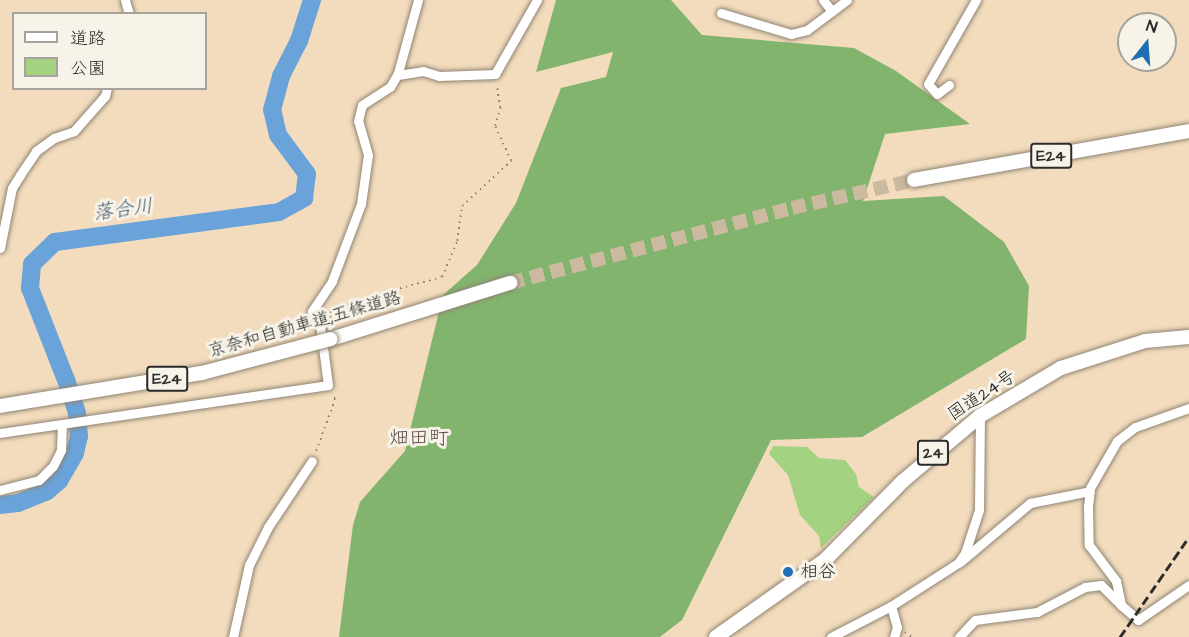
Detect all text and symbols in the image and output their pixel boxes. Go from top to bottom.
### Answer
legend [12,12,207,90]
north arrow [1117,12,1177,72]
text: N [1144,15,1160,39]
text: 道路 [70,26,106,51]
text: 公園 [70,56,106,81]
road number: E24 [1030,143,1072,169]
water label: 落合川 [92,194,154,226]
street label: 京奈和自動車道;五條道路 [206,287,404,363]
road number: E24 [146,366,188,392]
street label: 国道24号 [944,366,1020,426]
district label: 畑田町 [389,426,449,450]
road number: 24 [916,440,950,466]
place label: 相谷 [800,561,836,583]
marker: 相谷 [781,565,795,579]

